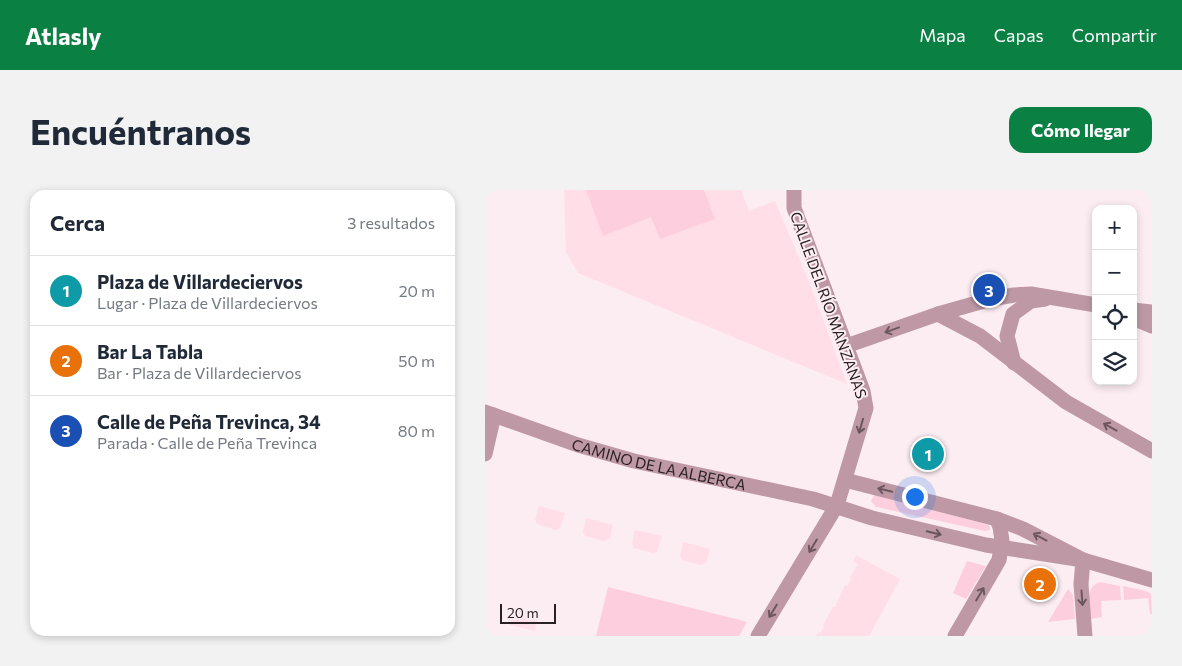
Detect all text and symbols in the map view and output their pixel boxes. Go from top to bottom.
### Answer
text: Atlasly [25,21,102,50]
text: Mapa [919,24,966,46]
text: Capas [994,24,1044,46]
text: Compartir [1072,24,1157,46]
button: Cómo llegar [1009,107,1152,153]
text: Encuéntranos [30,109,251,152]
map controls [1092,205,1137,385]
button: + [1092,205,1137,250]
street label: CALLE DEL RÍO MANZANAS [787,209,872,401]
text: Cerca [50,210,105,235]
text: 3 resultados [347,213,435,232]
button: − [1092,250,1137,295]
text: Plaza de Villardeciervos [97,270,303,293]
pin: 3 [973,271,1005,309]
text: 1 [62,281,70,300]
text: 20 m [399,281,435,300]
text: Lugar · Plaza de Villardeciervos [97,293,318,312]
button: locate [1092,295,1137,340]
one-way arrow [884,326,900,335]
text: Bar La Tabla [97,340,203,363]
button: layers [1092,340,1137,385]
text: 2 [61,351,71,370]
text: 50 m [398,351,435,370]
text: Bar · Plaza de Villardeciervos [97,363,301,382]
text: Calle de Peña Trevinca, 34 [97,410,321,433]
one-way arrow [855,418,865,434]
text: 3 [61,421,71,440]
text: 80 m [398,421,435,440]
one-way arrow [1103,421,1117,431]
text: Parada · Calle de Peña Trevinca [97,433,317,452]
street label: CAMINO DE LA ALBERCA [569,435,748,494]
pin: 1 [912,435,944,473]
your location [902,484,928,510]
one-way arrow [877,485,893,494]
one-way arrow [926,529,942,538]
one-way arrow [1033,532,1047,542]
one-way arrow [807,539,817,553]
pin: 2 [1024,565,1056,603]
one-way arrow [976,588,986,602]
one-way arrow [1078,590,1087,606]
scale bar [500,601,556,624]
text: 20 m [507,604,539,621]
one-way arrow [768,604,778,618]

